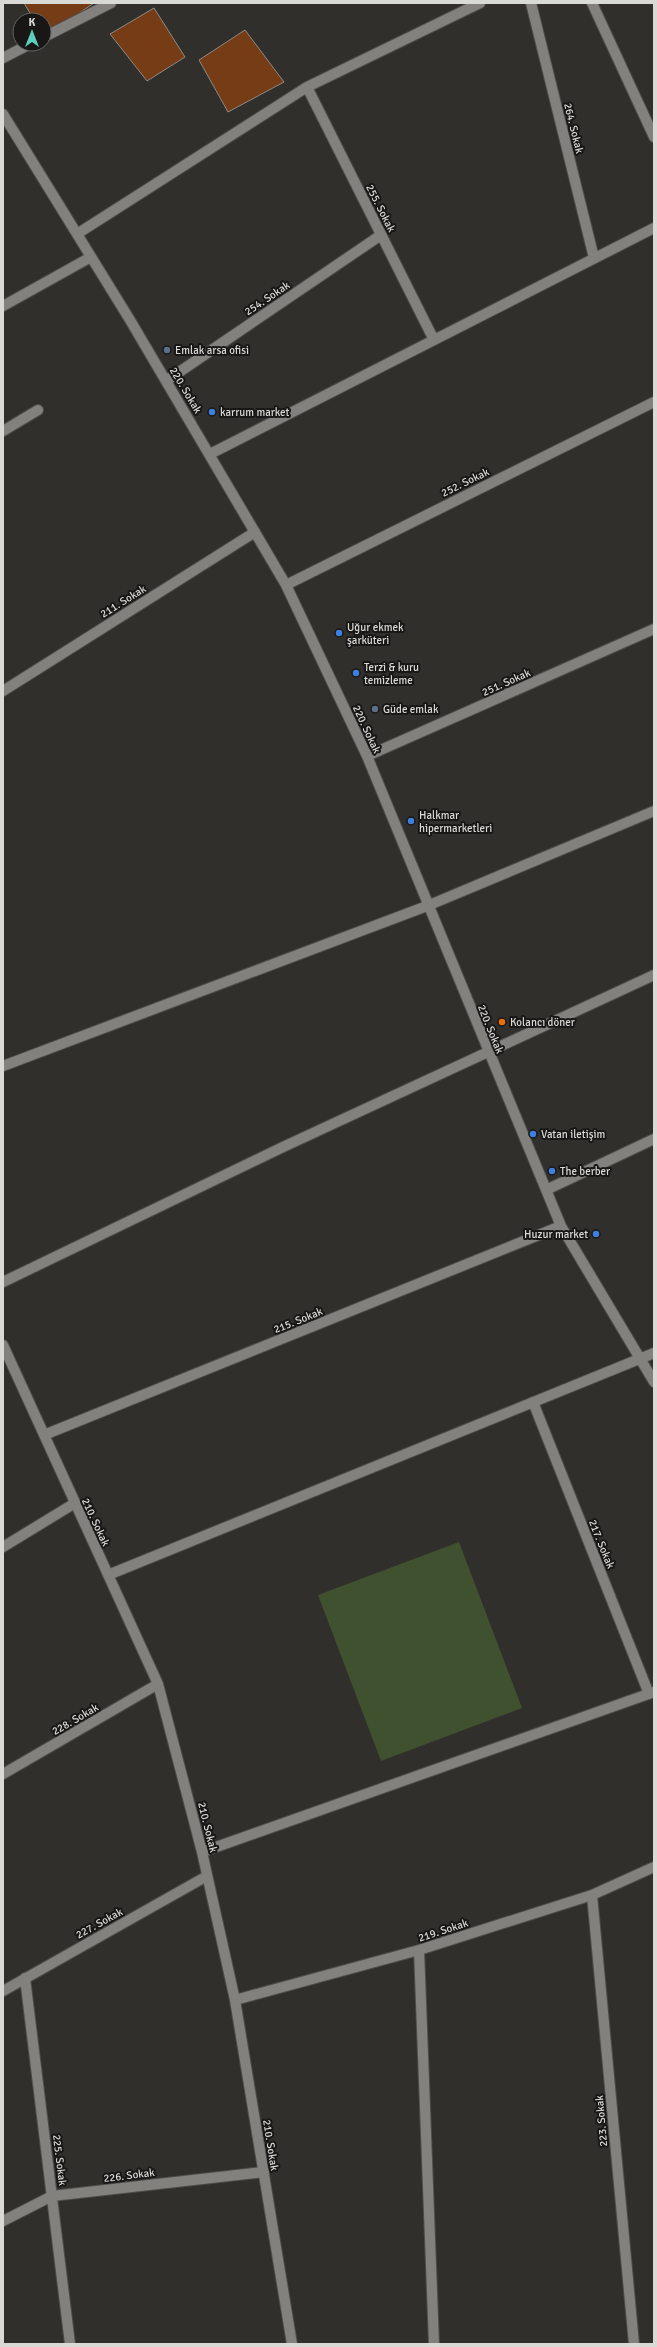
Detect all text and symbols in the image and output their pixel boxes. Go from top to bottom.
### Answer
north arrow [12,12,52,52]
text: K [29,16,36,29]
street label: 264. Sokak [561,102,586,155]
street label: 255. Sokak [363,182,398,235]
street label: 254. Sokak [242,278,293,318]
place label: Emlak arsa ofisi [175,344,249,357]
marker: Emlak arsa ofisi [162,345,172,355]
street label: 220. Sokak [167,365,205,416]
place label: karrum market [220,406,290,419]
marker: karrum market [207,407,217,417]
street label: 252. Sokak [439,465,492,500]
street label: 211. Sokak [98,582,149,621]
place label: Uğur ekmek şarküteri [347,621,404,647]
marker: Uğur ekmek şarküteri [334,628,344,638]
place label: Terzi & kuru temizleme [364,661,419,687]
street label: 251. Sokak [480,666,533,699]
marker: Terzi & kuru temizleme [351,668,361,678]
street label: 220. Sokak [350,703,384,756]
place label: Güde emlak [383,703,439,716]
marker: Güde emlak [370,704,380,714]
place label: Halkmar hipermarketleri [419,809,492,835]
marker: Halkmar hipermarketleri [406,816,416,826]
street label: 220. Sokak [475,1003,506,1056]
place label: Kolancı döner [510,1016,575,1029]
marker: Kolancı döner [497,1017,507,1027]
place label: Vatan iletişim [541,1128,606,1141]
marker: Vatan iletişim [528,1129,538,1139]
place label: The berber [560,1165,610,1178]
marker: The berber [547,1166,557,1176]
place label: Huzur market [524,1228,588,1241]
marker: Huzur market [591,1229,601,1239]
street label: 215. Sokak [272,1305,325,1336]
street label: 210. Sokak [79,1496,113,1549]
street label: 217. Sokak [586,1518,617,1571]
street label: 228. Sokak [50,1701,101,1738]
street label: 210. Sokak [195,1801,220,1854]
street label: 227. Sokak [74,1905,125,1942]
street label: 219. Sokak [417,1916,470,1945]
street label: 223. Sokak [593,2094,610,2147]
street label: 210. Sokak [260,2119,281,2172]
street label: 225. Sokak [50,2134,69,2187]
street label: 226. Sokak [103,2166,156,2185]

